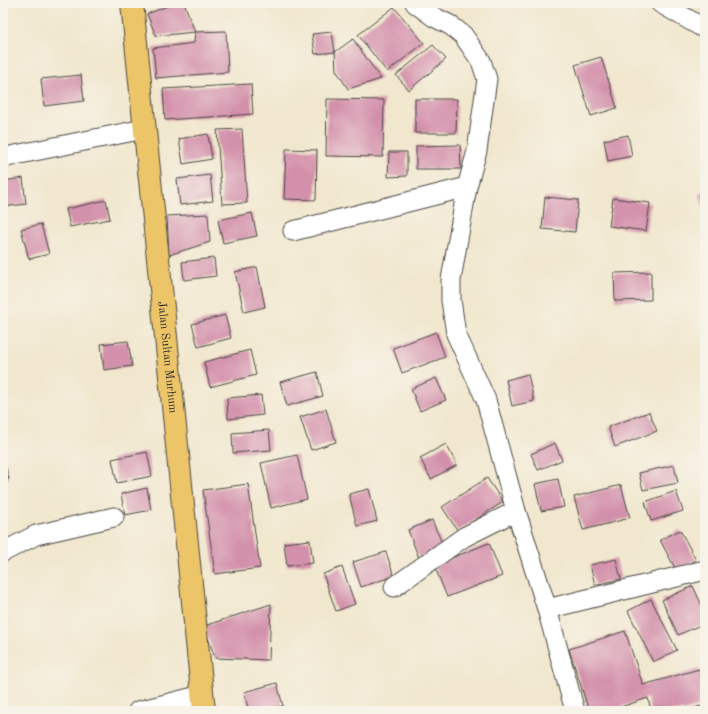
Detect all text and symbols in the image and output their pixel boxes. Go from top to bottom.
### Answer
street label: Jalan Sultan Murhum [155,301,179,414]

